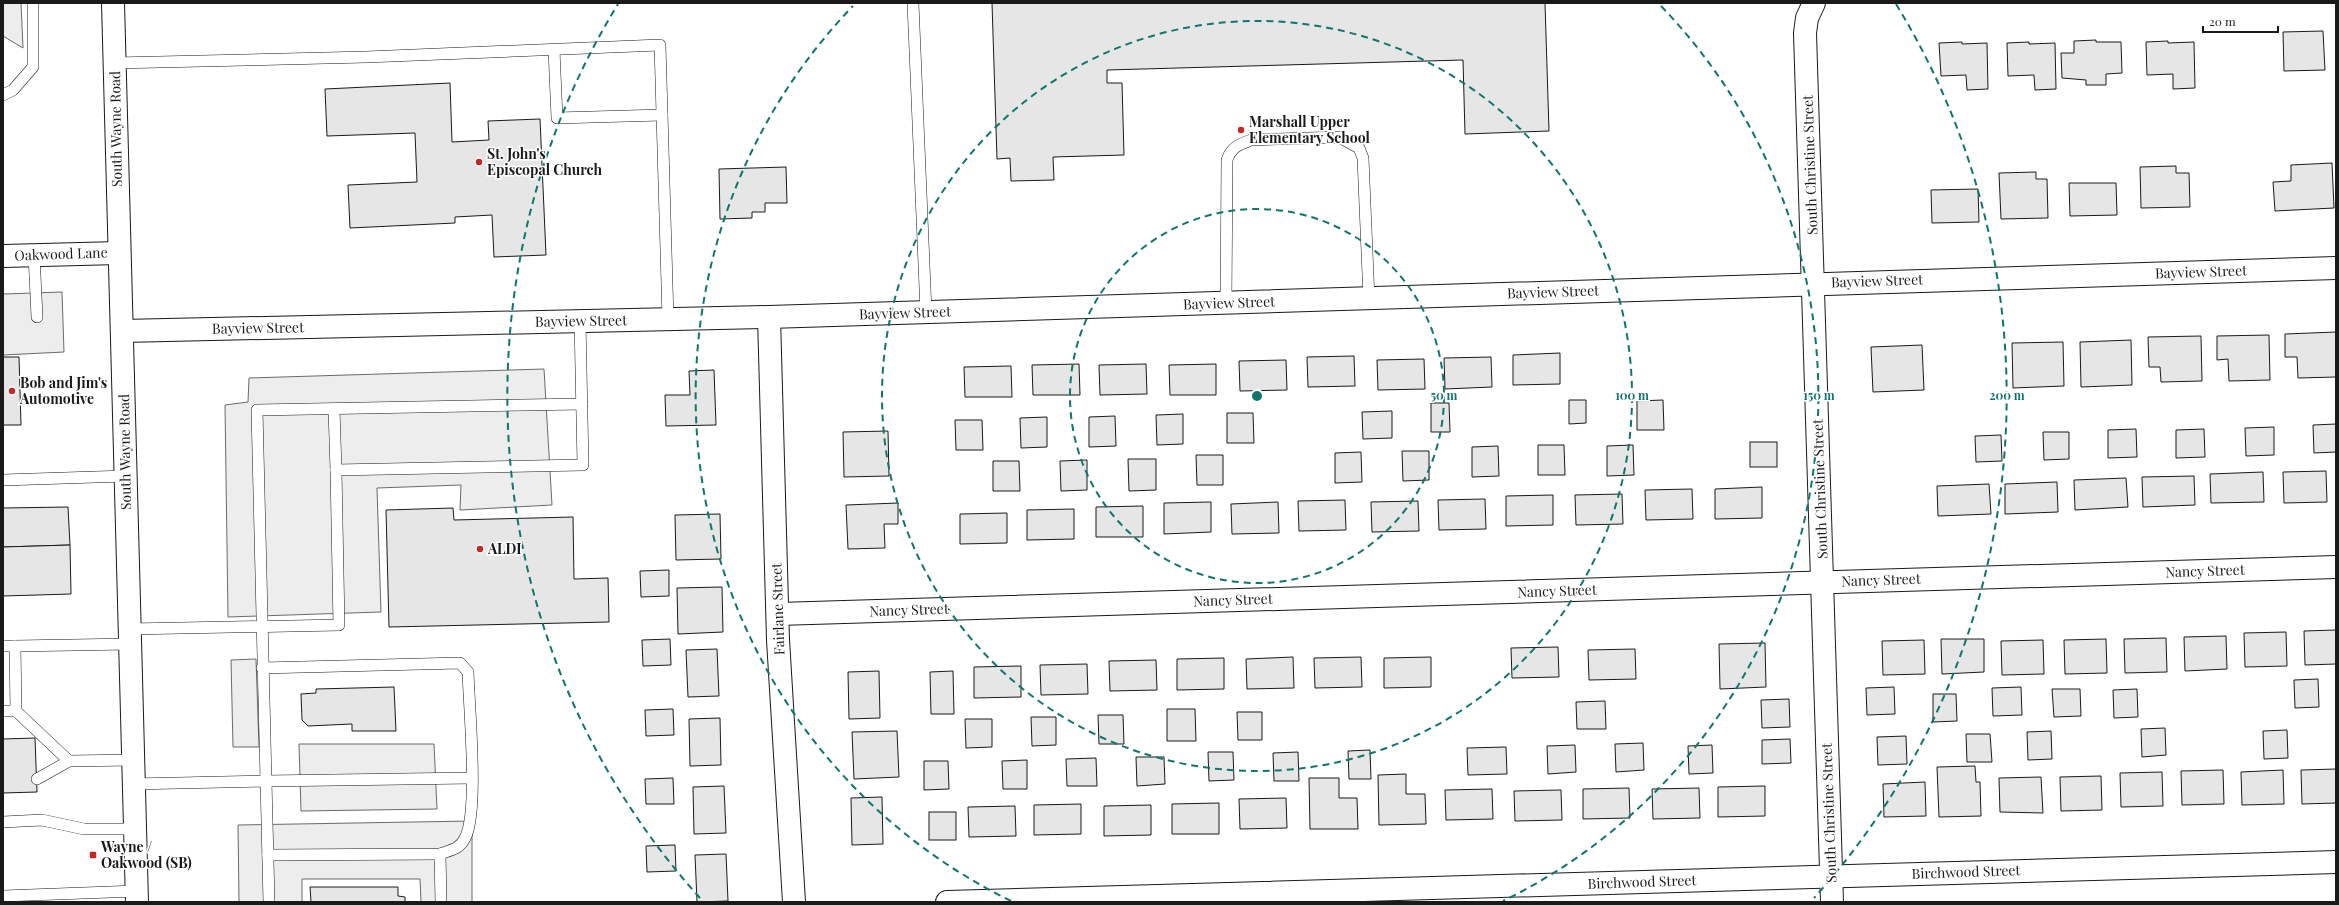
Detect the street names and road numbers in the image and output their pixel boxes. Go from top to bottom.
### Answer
street label: South Wayne Road [105,71,126,187]
street label: South Christine Street [1798,94,1821,235]
street label: Oakwood Lane [14,242,108,265]
street label: Bayview Street [2155,260,2248,283]
street label: Bayview Street [1831,269,1924,292]
street label: Bayview Street [1507,280,1600,303]
street label: Bayview Street [1183,291,1276,314]
street label: Bayview Street [859,301,952,324]
street label: Bayview Street [535,310,628,331]
street label: Bayview Street [212,317,305,338]
street label: South Wayne Road [114,394,135,510]
street label: South Christine Street [1808,418,1831,559]
street label: Nancy Street [2165,560,2246,581]
street label: Fairlane Street [766,562,789,655]
street label: Nancy Street [1841,569,1922,590]
street label: Nancy Street [1517,580,1598,601]
street label: Nancy Street [1193,589,1274,610]
street label: Nancy Street [869,599,950,620]
street label: South Christine Street [1817,742,1840,883]
street label: Birchwood Street [1911,860,2022,883]
street label: Birchwood Street [1587,870,1698,893]

